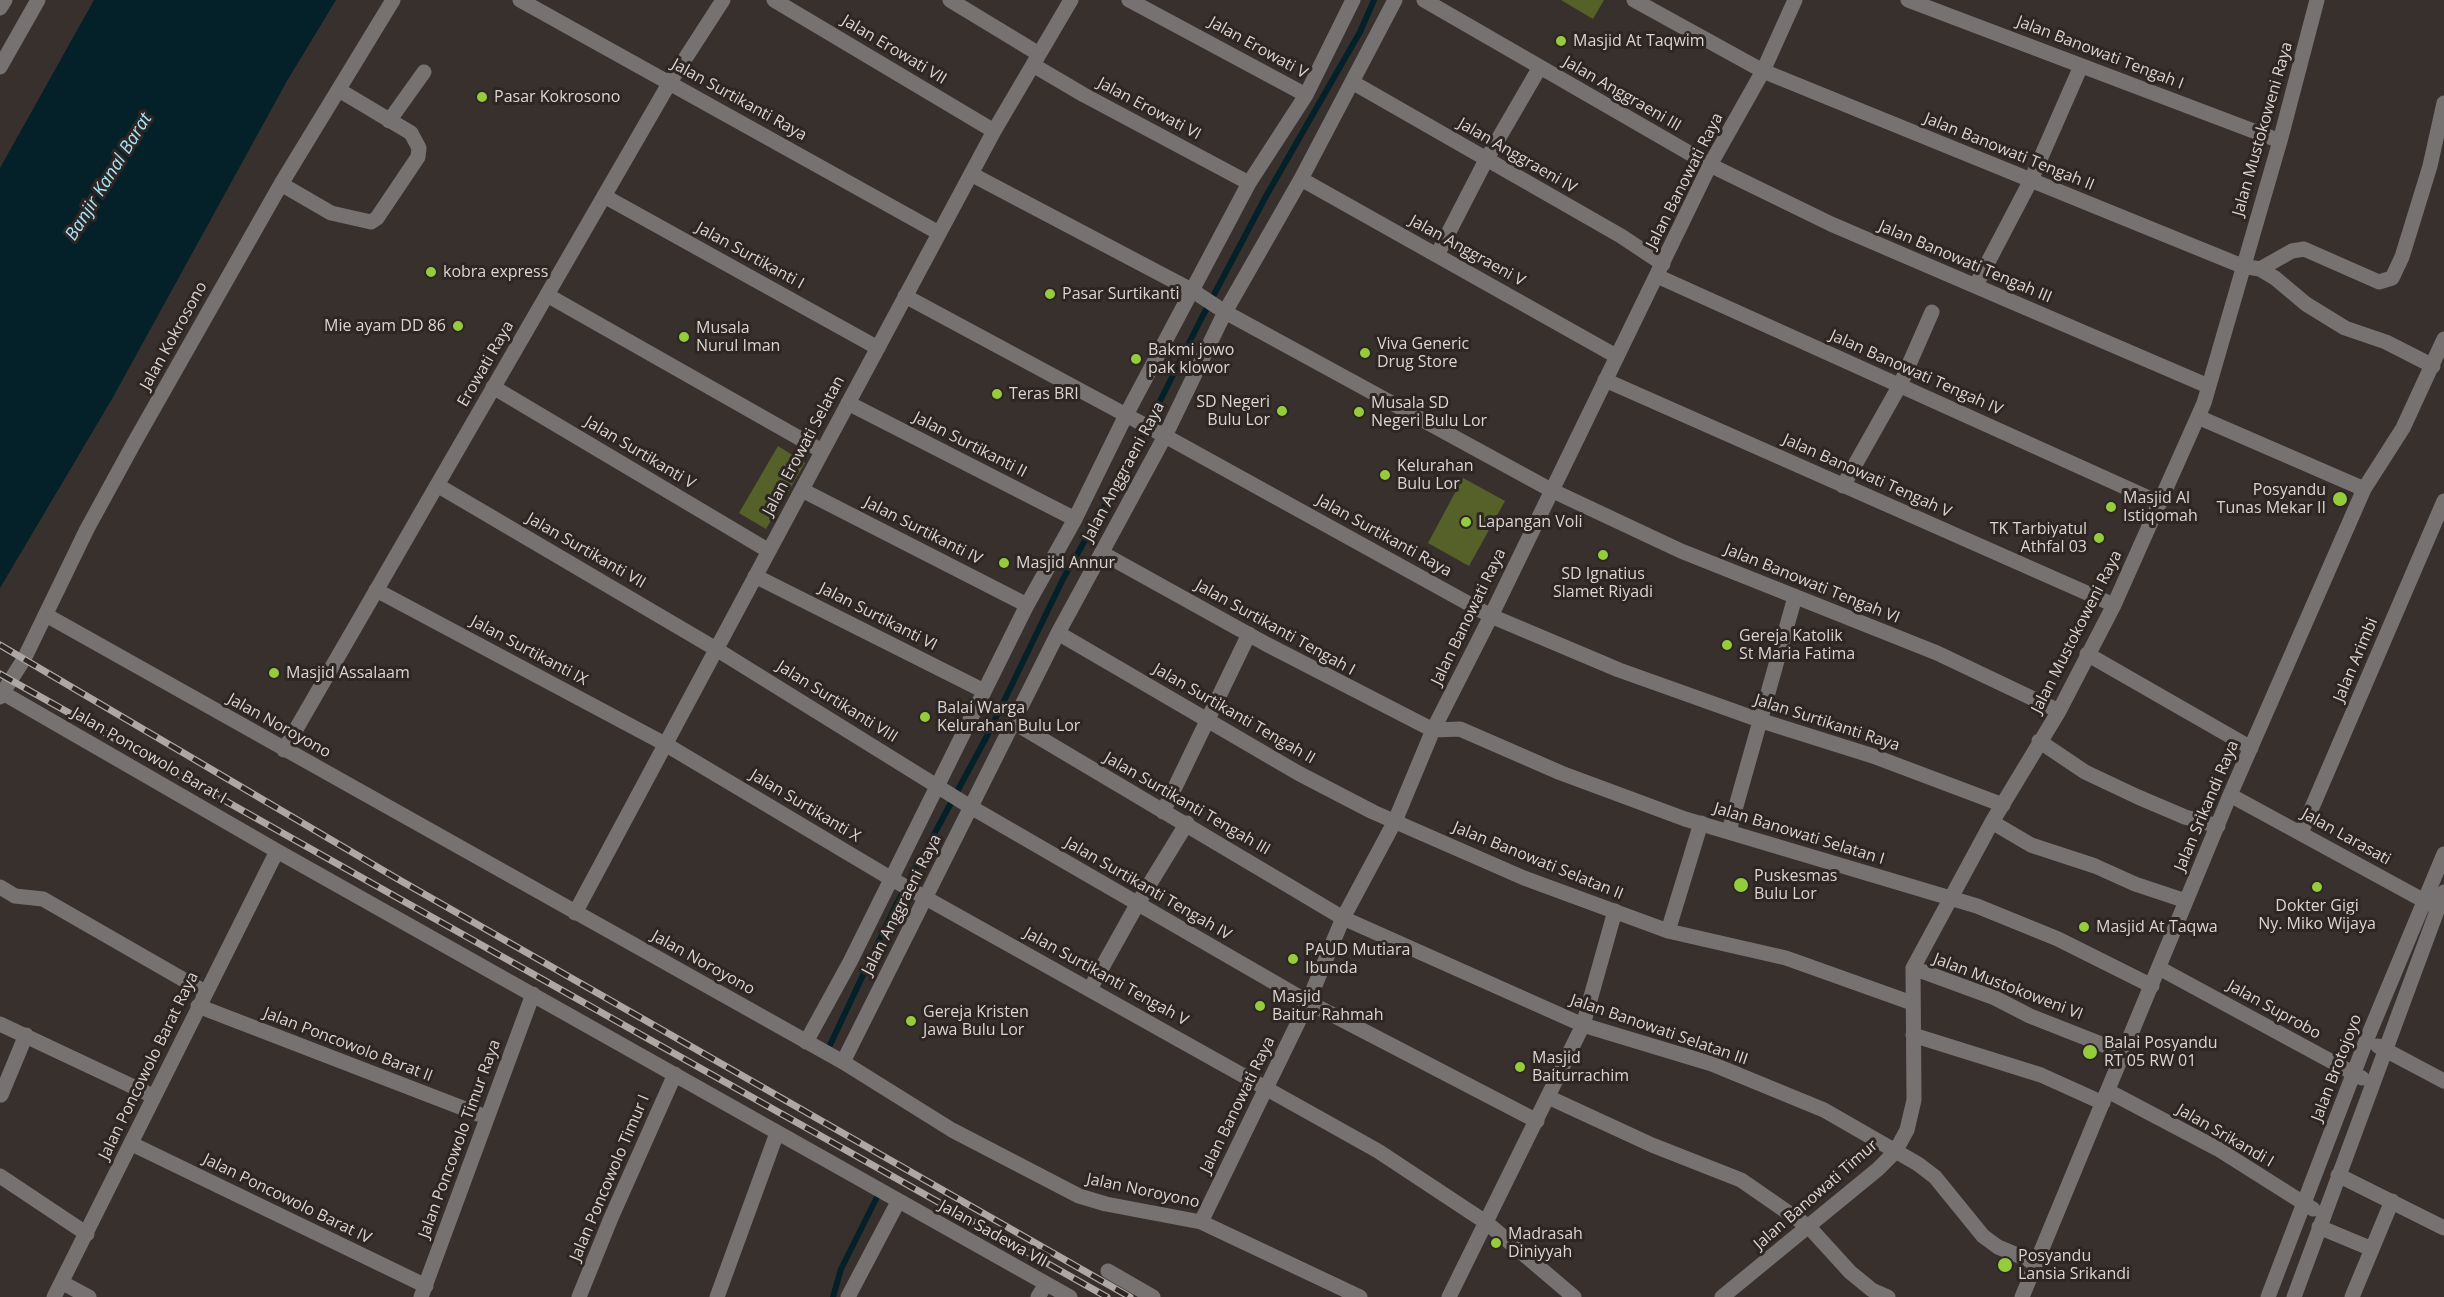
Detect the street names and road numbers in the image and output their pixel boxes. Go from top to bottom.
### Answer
street label: Jalan Erowati VII [838,11,950,89]
street label: Jalan Banowati Tengah I [2014,12,2186,94]
street label: Jalan Erowati V [1205,13,1311,83]
street label: Jalan Mustokoweni Raya [2229,40,2297,218]
street label: Jalan Anggraeni III [1560,52,1684,136]
street label: Jalan Surtikanti Raya [668,55,810,145]
street label: Jalan Erowati VI [1094,74,1204,144]
street label: Jalan Banowati Tengah II [1921,109,2097,195]
street label: Jalan Banowati Raya [1642,110,1728,252]
street label: Jalan Anggraeni IV [1454,114,1580,198]
street label: Jalan Anggraeni V [1406,211,1528,291]
street label: Jalan Banowati Tengah III [1875,217,2055,307]
street label: Jalan Surtikanti I [693,218,807,294]
street label: Jalan Kokrosono [136,279,212,393]
street label: Erowati Raya [454,318,518,410]
street label: Jalan Banowati Tengah IV [1827,326,2005,420]
street label: Jalan Erowati Selatan [759,373,849,519]
street label: Jalan Anggraeni Raya [1079,399,1169,545]
street label: Jalan Surtikanti II [910,408,1030,482]
street label: Jalan Surtikanti V [581,412,699,494]
street label: Jalan Banowati Tengah V [1780,430,1954,522]
street label: Jalan Surtikanti Raya [1313,491,1455,581]
street label: Jalan Surtikanti IV [861,493,985,569]
street label: Jalan Surtikanti VII [523,509,649,593]
street label: Jalan Banowati Tengah VI [1722,540,1902,628]
street label: Jalan Banowati Raya [1428,546,1510,688]
street label: Jalan Mustokoweni Raya [2028,547,2126,717]
street label: Jalan Surtikanti Tengah I [1192,576,1358,680]
street label: Jalan Surtikanti VI [816,579,940,655]
street label: Jalan Surtikanti IX [467,612,591,690]
street label: Jalan Arimbi [2330,615,2382,705]
street label: Jalan Surtikanti VIII [773,657,901,747]
street label: Jalan Surtikanti Tengah II [1150,660,1318,768]
street label: Jalan Noroyono [224,690,334,762]
street label: Jalan Surtikanti Raya [1752,690,1902,756]
street label: Jalan Poncowolo Barat I [68,704,230,808]
street label: Jalan Srikandi Raya [2171,738,2243,874]
street label: Jalan Surtikanti Tengah III [1101,749,1273,859]
street label: Jalan Surtikanti X [746,766,864,846]
street label: Jalan Banowati Selatan I [1711,799,1887,869]
street label: Jalan Larasati [2298,805,2394,869]
street label: Jalan Banowati Selatan II [1450,818,1626,904]
street label: Jalan Anggraeni Raya [858,831,946,979]
street label: Jalan Surtikanti Tengah IV [1061,833,1235,945]
street label: Jalan Surtikanti Tengah V [1021,924,1191,1030]
street label: Jalan Noroyono [648,927,758,999]
street label: Jalan Mustokoweni VI [1930,950,2086,1024]
street label: Jalan Poncowolo Barat Raya [95,969,203,1163]
street label: Jalan Suprobo [2224,976,2324,1044]
street label: Jalan Banowati Selatan III [1568,991,1750,1069]
street label: Jalan Poncowolo Barat II [261,1004,435,1086]
street label: Jalan Brotojoyo [2308,1012,2366,1124]
street label: Jalan Banowati Raya [1197,1034,1279,1176]
street label: Jalan Poncowolo Timur Raya [415,1037,505,1241]
street label: Jalan Poncowolo Timur I [566,1092,654,1264]
street label: Jalan Srikandi I [2173,1100,2277,1172]
street label: Jalan Banowati Timur [1750,1136,1882,1254]
street label: Jalan Poncowolo Barat IV [200,1150,374,1248]
street label: Jalan Noroyono [1085,1170,1201,1212]
street label: Jalan Sadewa VII [936,1196,1050,1272]

